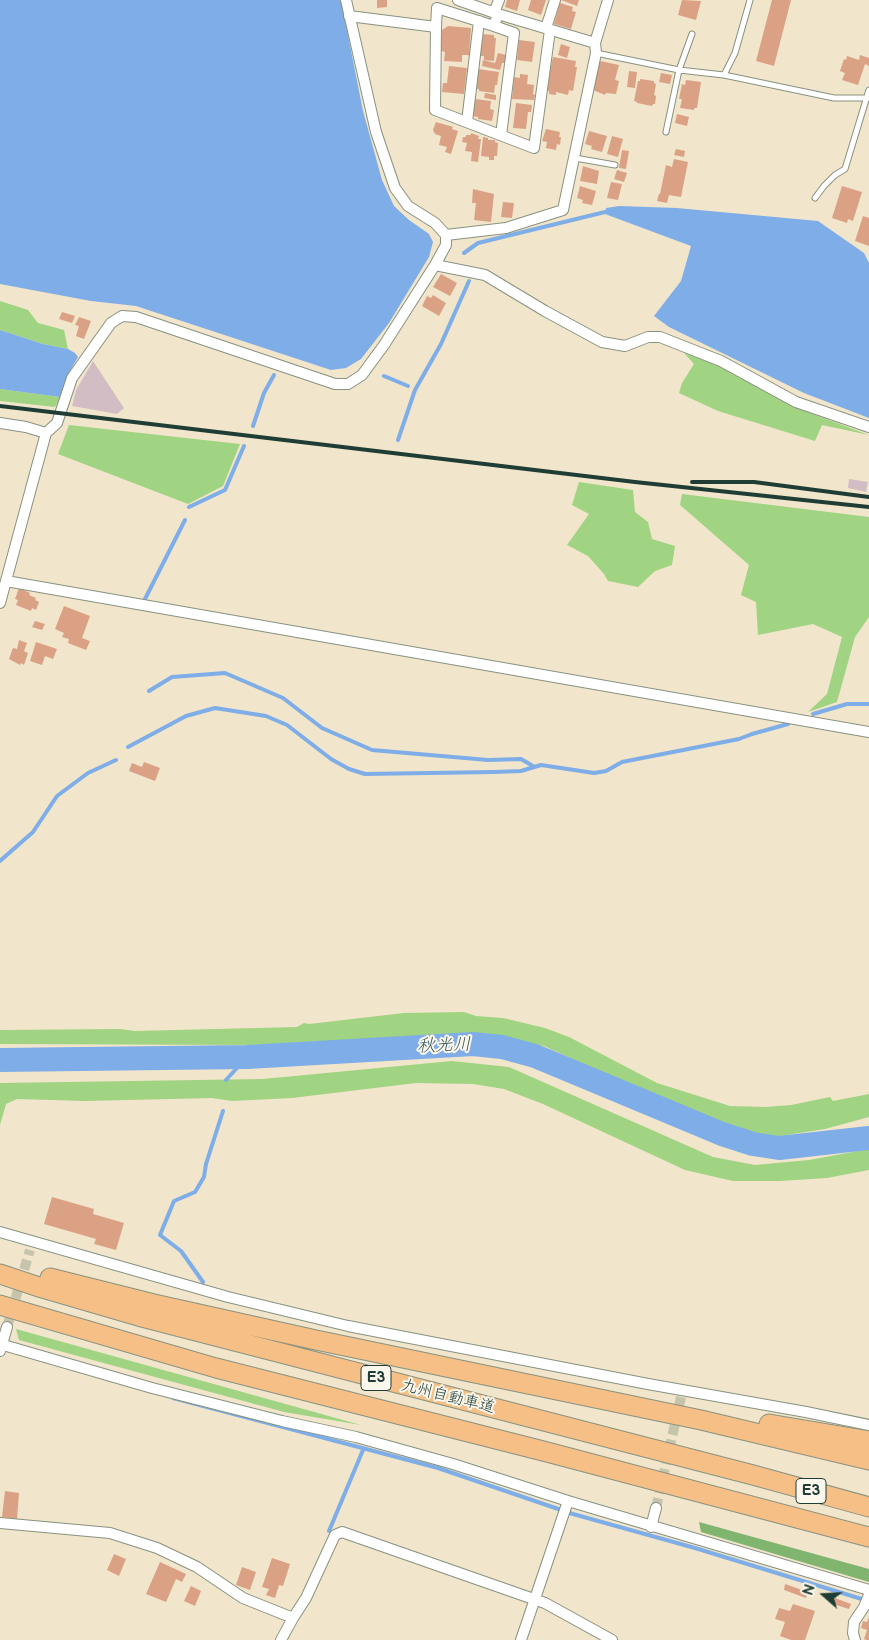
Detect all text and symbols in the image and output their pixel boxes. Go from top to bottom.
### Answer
water label: 秋光川 [417,1034,471,1058]
road number: E3 [361,1366,391,1390]
street label: 九州自動車道 [399,1376,497,1418]
road number: E3 [796,1478,826,1504]
north arrow [799,1570,849,1620]
text: N [800,1582,819,1598]

